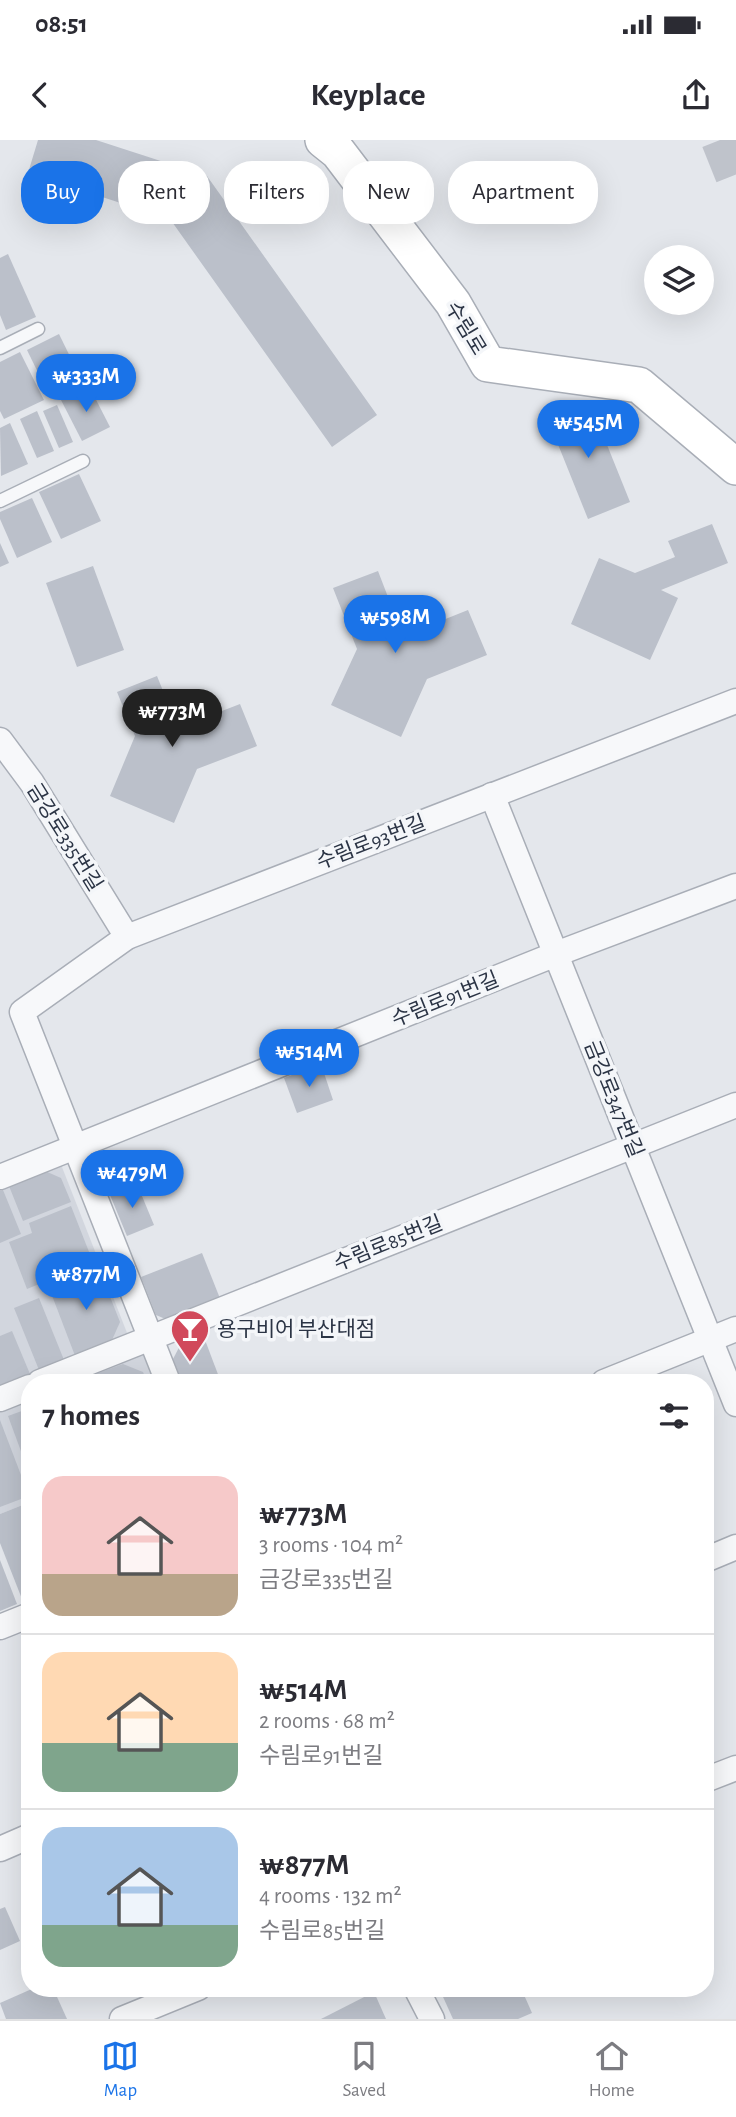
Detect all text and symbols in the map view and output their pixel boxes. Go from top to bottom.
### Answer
text: 08:51 [35,11,88,37]
icon: back [21,76,59,114]
icon: share [677,76,715,114]
text: Keyplace [310,79,426,111]
chip: Buy [21,161,104,224]
chip: Rent [118,161,210,224]
chip: Filters [224,161,329,224]
chip: New [343,161,434,224]
chip: Apartment [448,161,598,224]
map controls [644,245,714,315]
button: layers [644,245,714,315]
street label: 수림로 [442,297,490,359]
pin: ₩333M [37,355,135,414]
text: ₩333M [52,365,120,388]
pin: ₩545M [539,400,637,460]
text: ₩545M [553,411,623,434]
pin: ₩598M [346,596,444,655]
text: ₩598M [360,606,430,629]
pin: ₩773M [123,690,221,749]
text: ₩773M [138,700,206,723]
street label: 금강로335번길 [23,779,107,895]
street label: 수림로93번길 [313,811,429,873]
street label: 수림로91번길 [388,968,502,1030]
pin: ₩514M [260,1030,358,1089]
street label: 금강로347번길 [581,1037,647,1161]
text: ₩514M [275,1040,343,1063]
pin: ₩479M [83,1150,181,1210]
text: ₩479M [97,1161,167,1184]
street label: 수림로85번길 [330,1211,446,1275]
pin: ₩877M [37,1252,135,1312]
text: ₩877M [51,1263,121,1286]
bar icon: 용구비어 부산대점 [169,1308,211,1363]
place label: 용구비어 부산대점 [217,1318,375,1340]
icon: filters [655,1397,693,1435]
text: 7 homes [42,1401,140,1431]
text: ₩773M [259,1499,348,1529]
icon: home [98,1504,182,1588]
text: 3 rooms · 104 m² [259,1534,403,1557]
text: 금강로335번길 [259,1569,393,1592]
text: ₩514M [259,1675,348,1705]
icon: home [98,1680,182,1764]
text: 2 rooms · 68 m² [259,1710,395,1733]
text: 수림로91번길 [259,1745,384,1768]
text: ₩877M [259,1850,349,1880]
icon: home [98,1855,182,1939]
text: 4 rooms · 132 m² [259,1885,401,1908]
text: 수림로85번길 [259,1920,385,1943]
tab: Map [101,2037,139,2102]
tab: Saved [342,2037,386,2102]
tab: Home [589,2037,635,2102]

